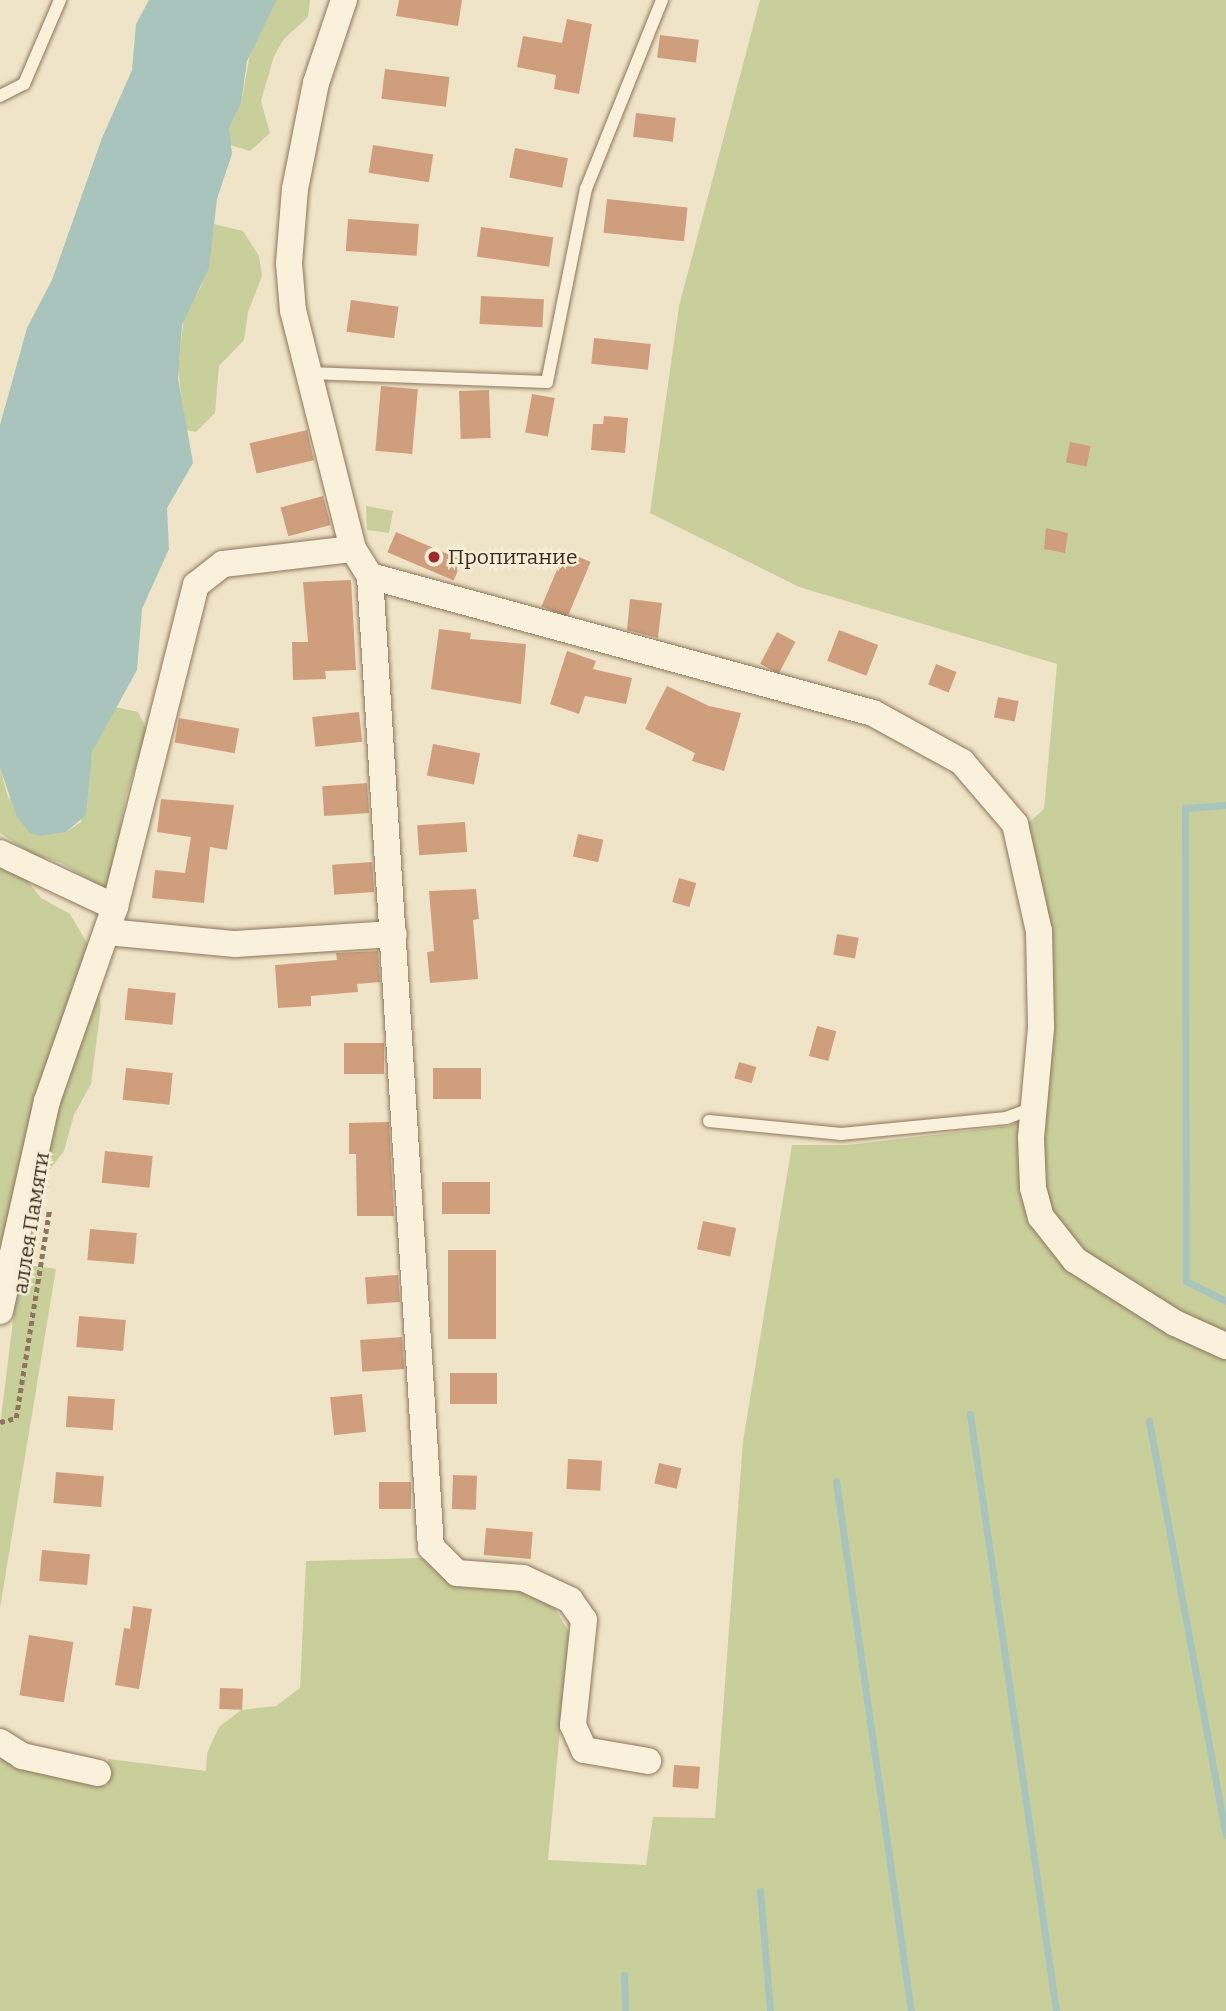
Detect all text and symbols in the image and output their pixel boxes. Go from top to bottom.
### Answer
place label: Пропитание [448,544,577,570]
marker: Пропитание [426,549,442,565]
street label: аллея Памяти [7,1150,55,1296]

